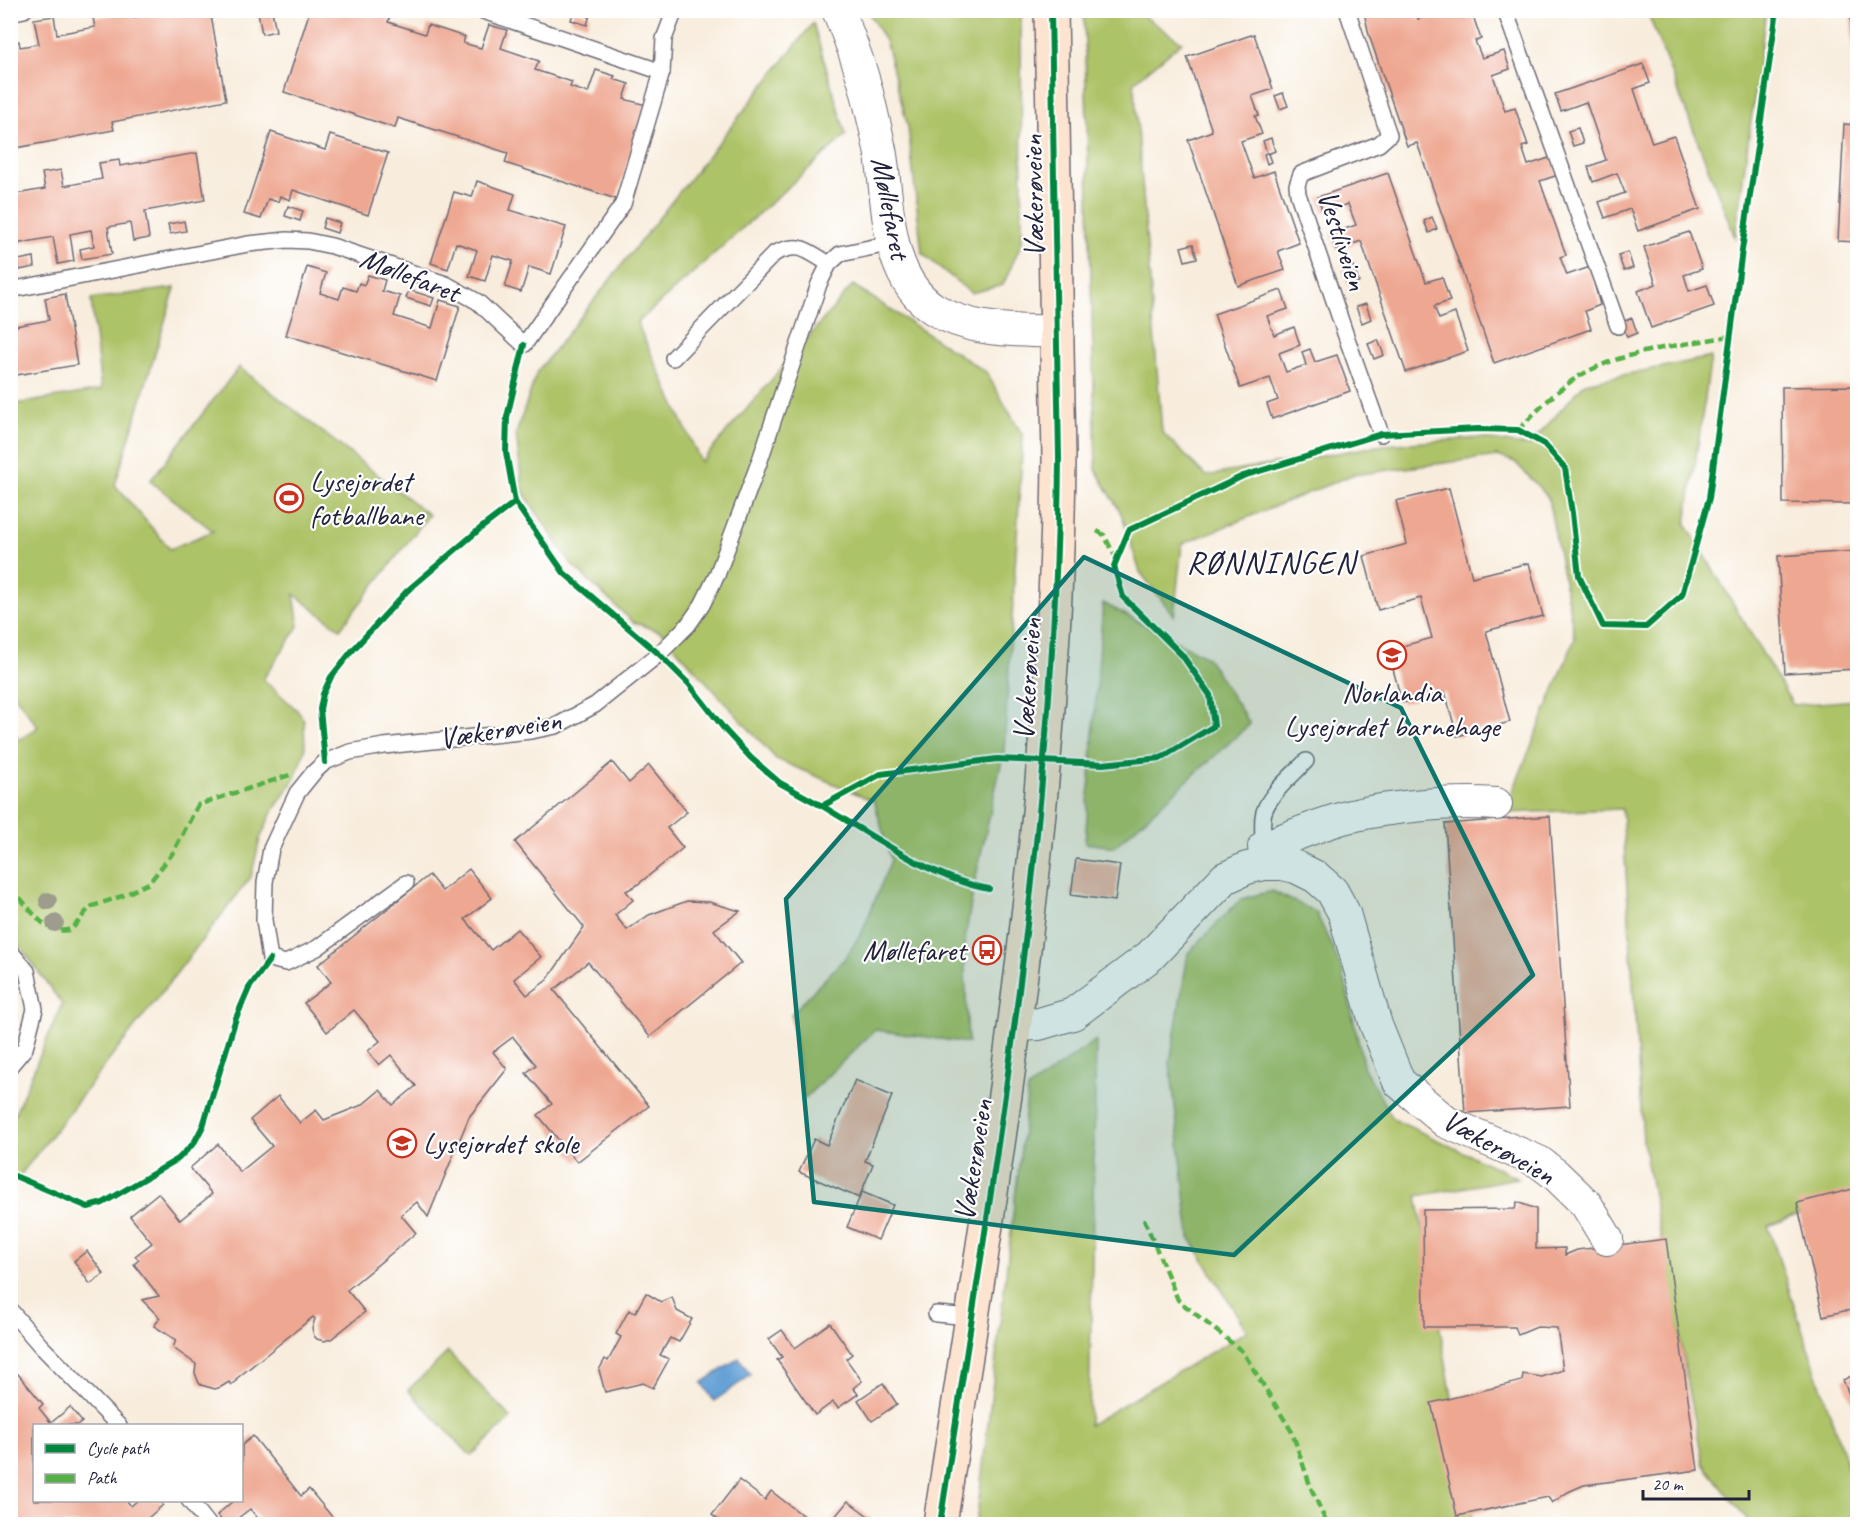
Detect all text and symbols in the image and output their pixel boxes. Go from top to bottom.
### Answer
street label: Vækerøveien [1013,134,1053,258]
street label: Møllefaret [862,154,920,265]
street label: Vestliveien [1309,185,1377,295]
street label: Møllefaret [355,239,468,312]
place label: Lysejordet fotballbane [310,462,425,534]
sports icon: Lysejordet fotballbane [273,482,305,514]
district label: RØNNINGEN [1186,542,1359,583]
street label: Vækerøveien [1004,616,1050,742]
school or university icon: Norlandia Lysejordet barnehage [1376,639,1408,671]
place label: Norlandia Lysejordet barnehage [1284,673,1502,745]
street label: Vækerøveien [436,701,564,757]
place label: Møllefaret [863,931,969,969]
bus stop icon: Møllefaret [971,934,1003,966]
street label: Vækerøveien [945,1096,1001,1224]
street label: Vækerøveien [1436,1101,1562,1194]
place label: Lysejordet skole [423,1124,580,1162]
school or university icon: Lysejordet skole [386,1127,418,1159]
legend [33,1424,243,1502]
text: Cycle path [87,1437,150,1459]
scale bar [1643,1463,1750,1501]
text: Path [87,1467,117,1489]
text: 20 m [1652,1473,1685,1495]

